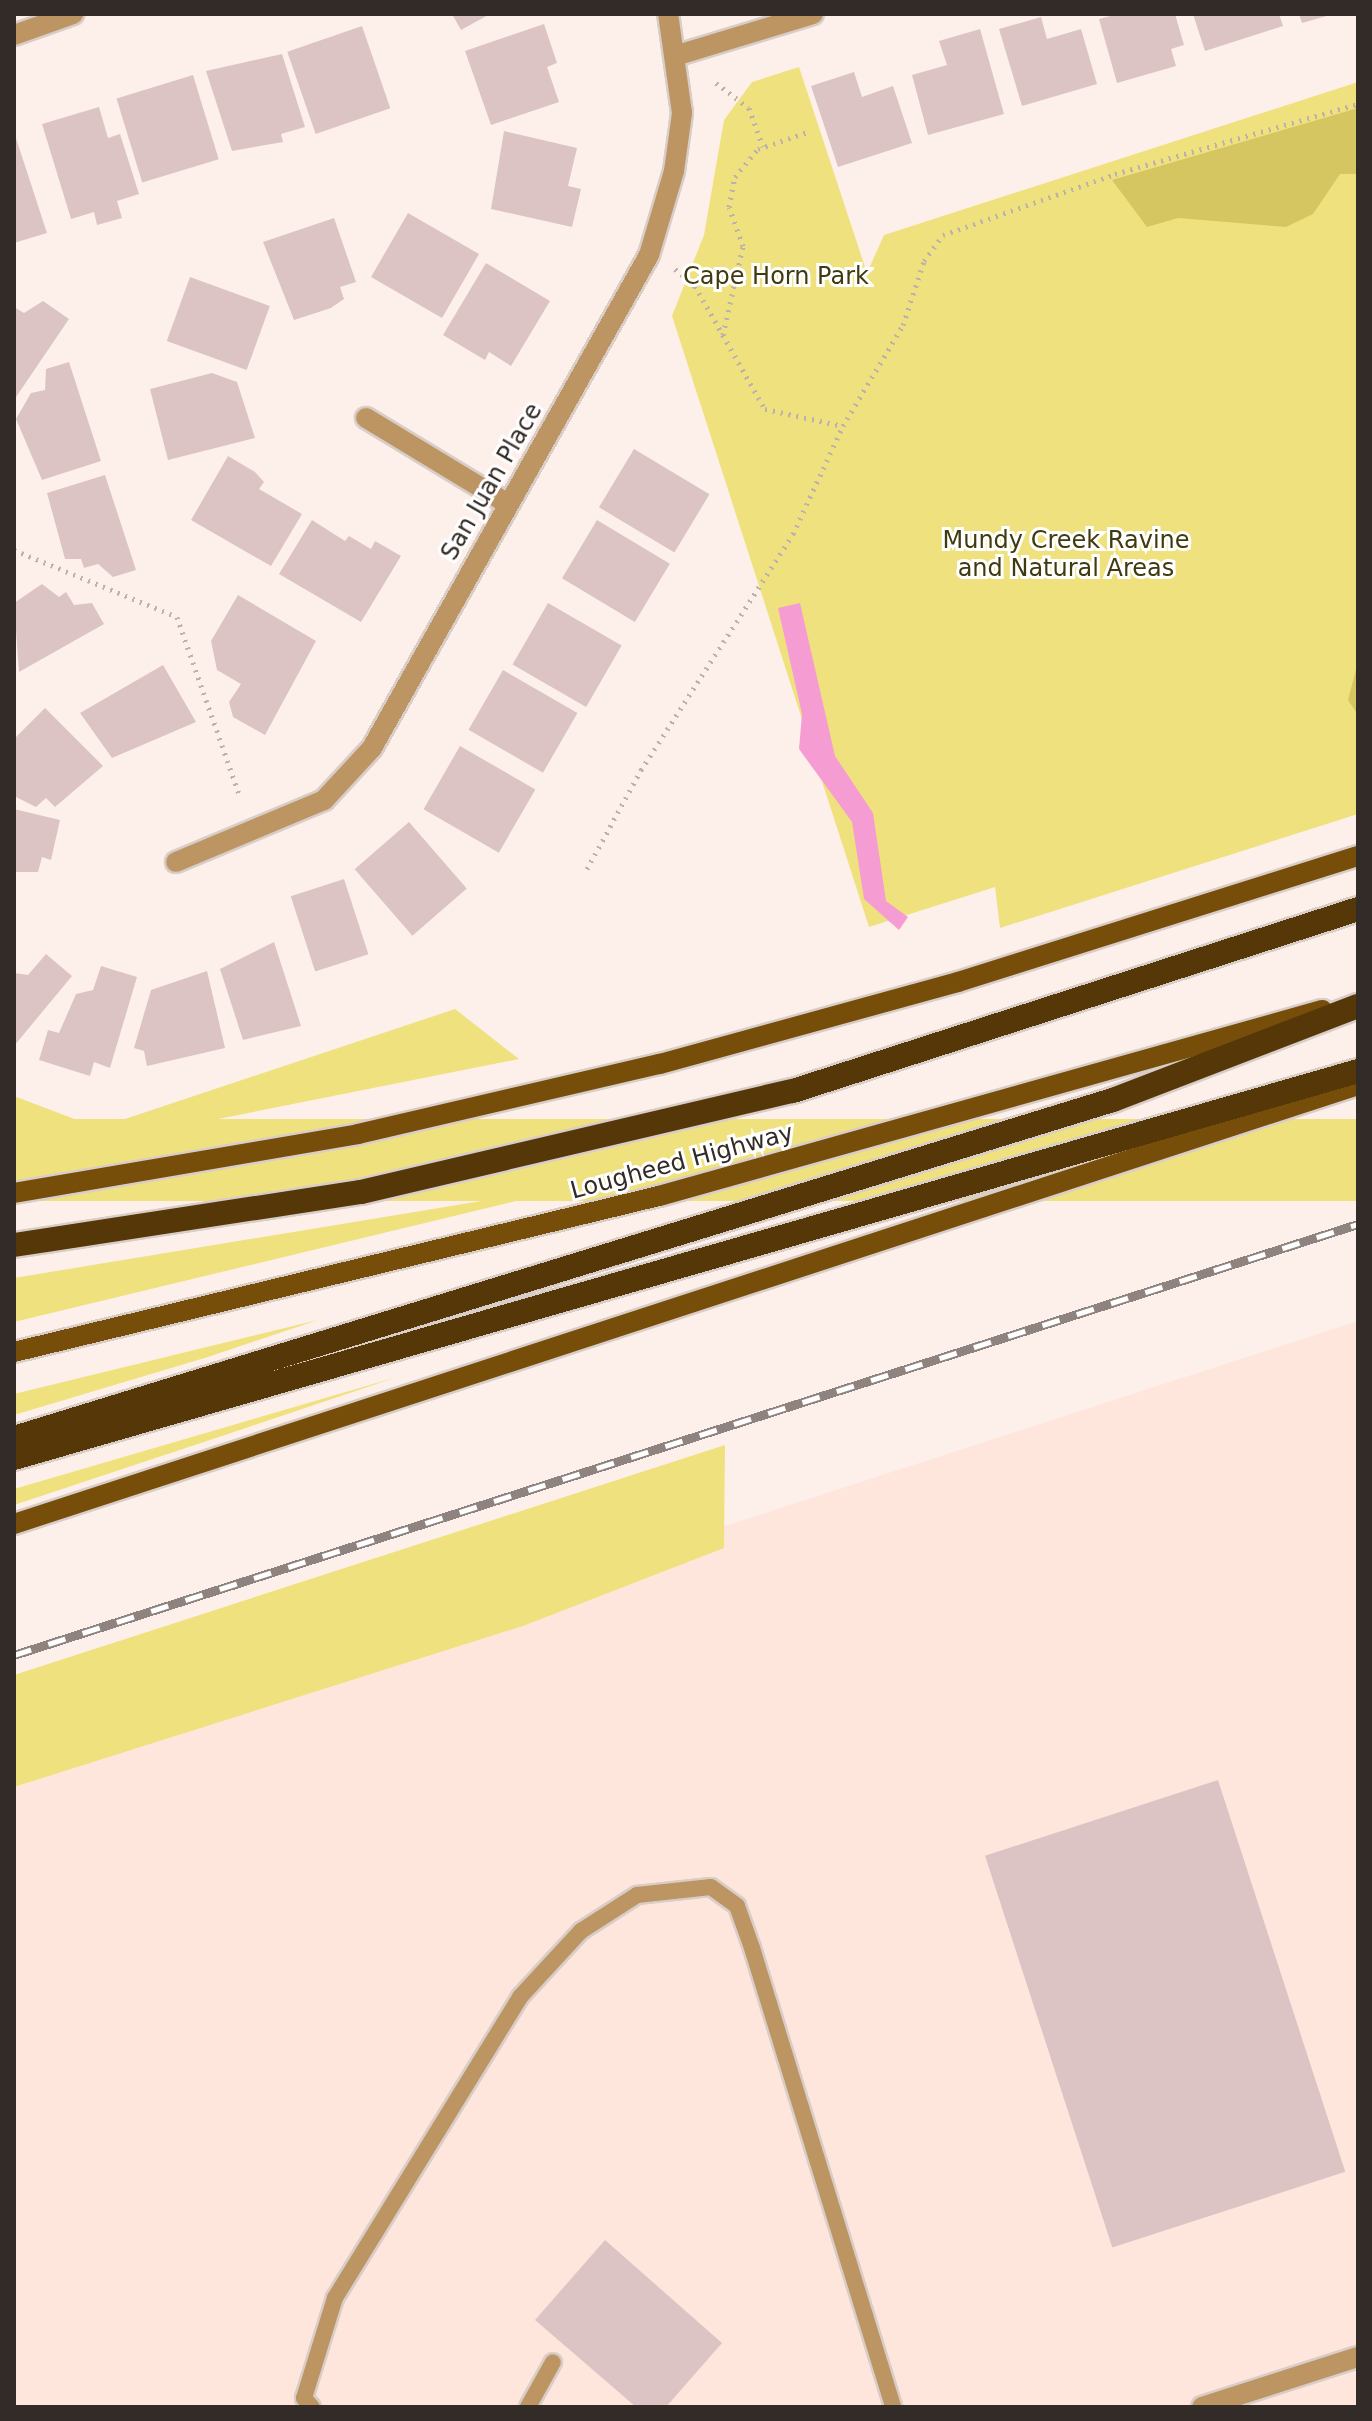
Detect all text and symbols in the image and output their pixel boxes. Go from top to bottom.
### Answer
park label: Cape Horn Park [683,263,869,291]
street label: San Juan Place [435,398,549,566]
park label: Mundy Creek Ravine and Natural Areas [942,527,1190,583]
street label: Lougheed Highway [567,1118,797,1206]

